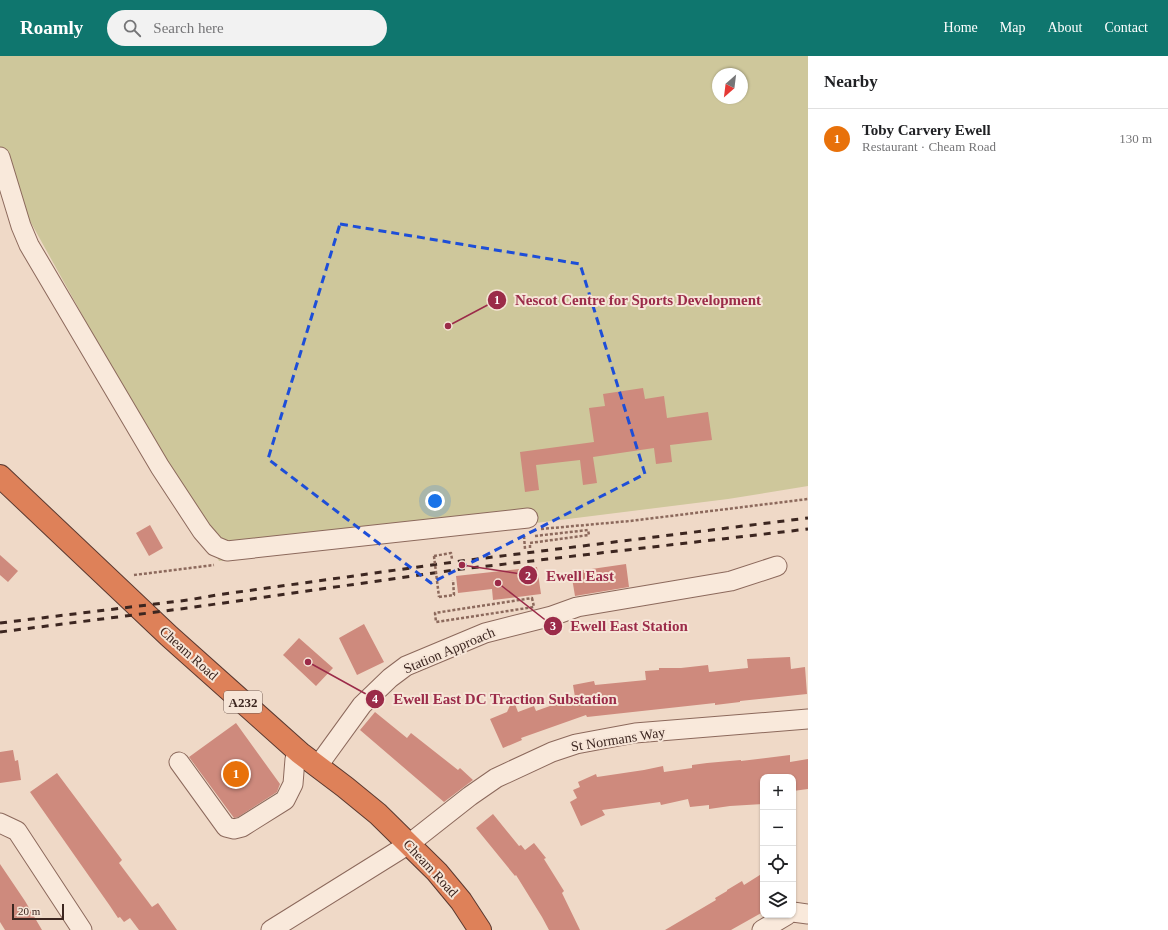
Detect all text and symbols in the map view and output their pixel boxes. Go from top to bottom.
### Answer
search box [107,10,387,46]
text: Roamly [20,17,83,38]
icon: search [121,17,143,39]
text: Search here [153,20,224,36]
text: Home [944,20,978,35]
text: Map [1000,20,1025,35]
text: About [1047,20,1082,35]
text: Contact [1104,20,1148,35]
north arrow [712,68,748,104]
text: Nearby [824,72,878,91]
text: Toby Carvery Ewell [862,122,991,138]
text: 1 [834,131,840,146]
text: 130 m [1119,131,1152,146]
text: Restaurant · Cheam Road [862,139,996,154]
callout: Nescot Centre for Sports Development [487,286,769,313]
text: Nescot Centre for Sports Development [515,292,761,308]
text: 1 [494,293,500,307]
your location [425,491,445,511]
callout: Ewell East [518,562,622,589]
text: Ewell East [546,568,614,584]
text: 2 [525,569,531,583]
callout: Ewell East Station [543,612,696,639]
text: Ewell East Station [570,618,688,634]
text: 3 [550,619,556,633]
street label: Cheam Road [157,623,221,683]
street label: Station Approach [401,624,497,676]
callout: Ewell East DC Traction Substation [365,685,625,712]
road number: A232 [224,691,262,713]
text: Ewell East DC Traction Substation [393,691,617,707]
text: 4 [372,692,378,706]
street label: St Normans Way [570,725,666,754]
pin: 1 [223,759,249,789]
map controls [760,774,796,918]
button: + [760,774,796,810]
button: − [760,810,796,846]
street label: Cheam Road [400,837,461,900]
button: locate [760,846,796,882]
button: layers [760,882,796,918]
scale bar [12,902,64,921]
text: 20 m [18,905,40,917]

